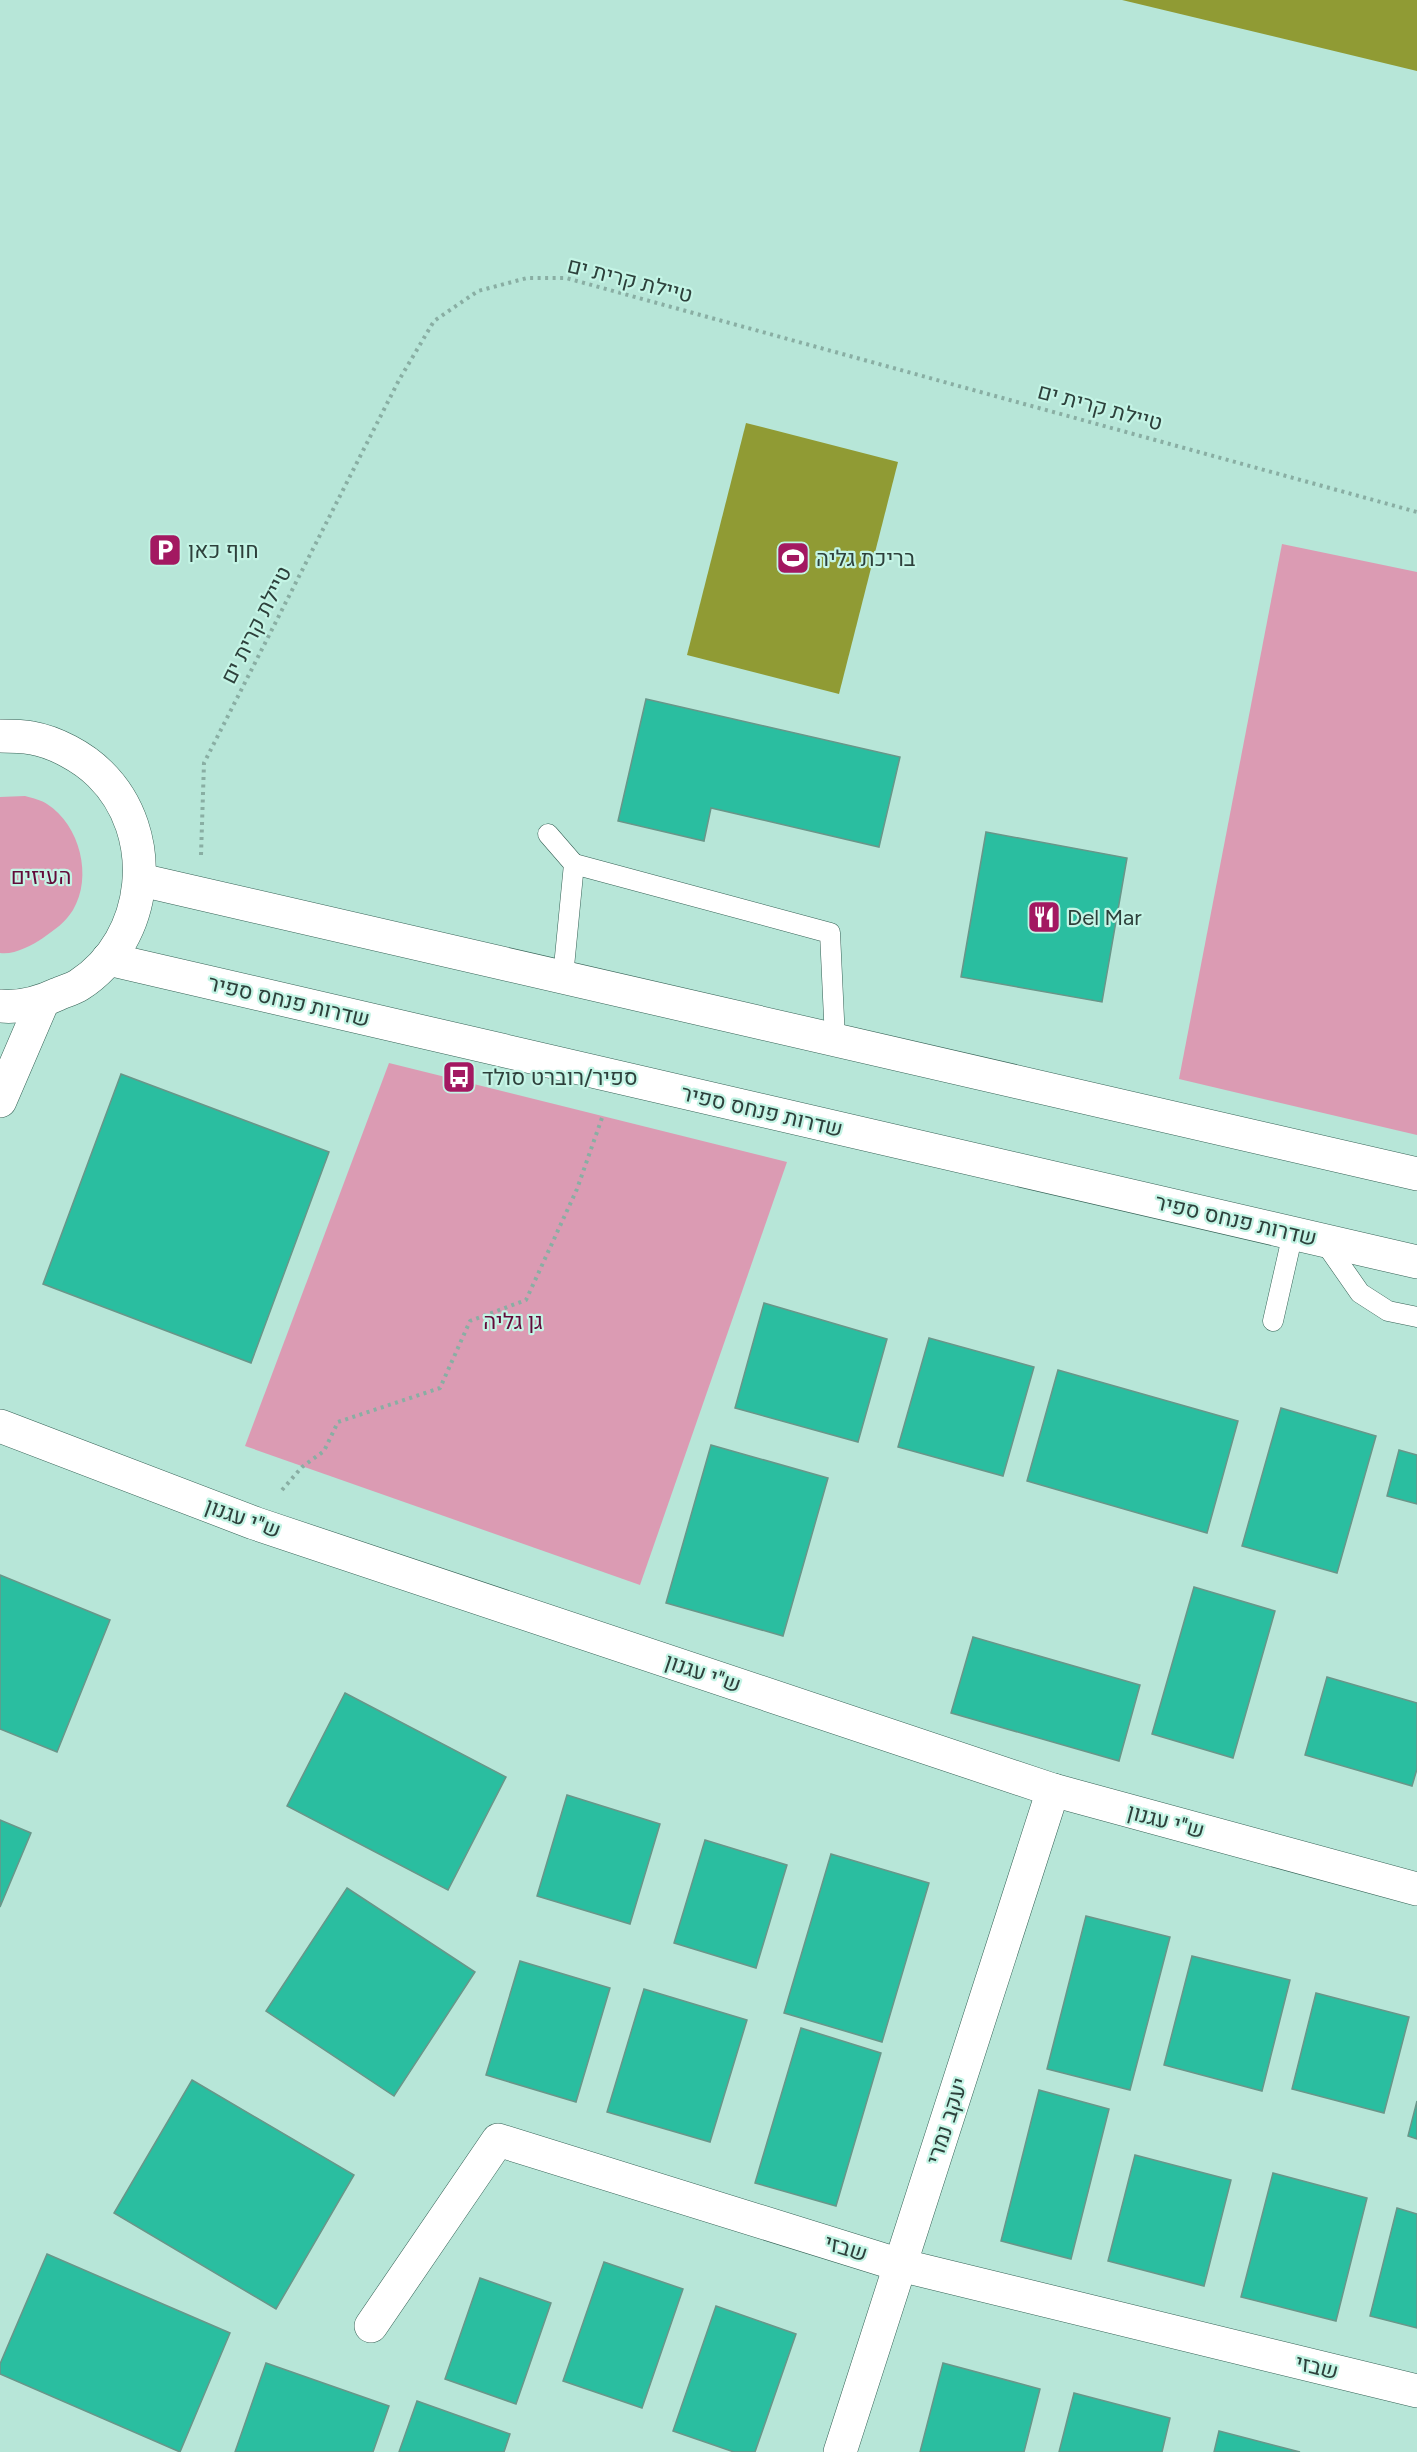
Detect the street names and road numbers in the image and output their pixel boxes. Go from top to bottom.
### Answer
street label: טיילת קרית ים [565,251,695,309]
street label: טיילת קרית ים [1035,377,1165,437]
street label: טיילת קרית ים [215,562,297,688]
street label: שדרות פנחס ספיר [205,969,373,1033]
street label: שדרות פנחס ספיר [678,1079,846,1143]
street label: שדרות פנחס ספיר [1152,1188,1320,1252]
street label: ש"י עגנון [201,1492,285,1544]
street label: ש"י עגנון [661,1647,745,1699]
street label: ש"י עגנון [1125,1798,1207,1844]
street label: יעקב נמרי [920,2074,974,2168]
street label: שבזי [821,2229,871,2267]
street label: שבזי [1293,2349,1341,2385]

